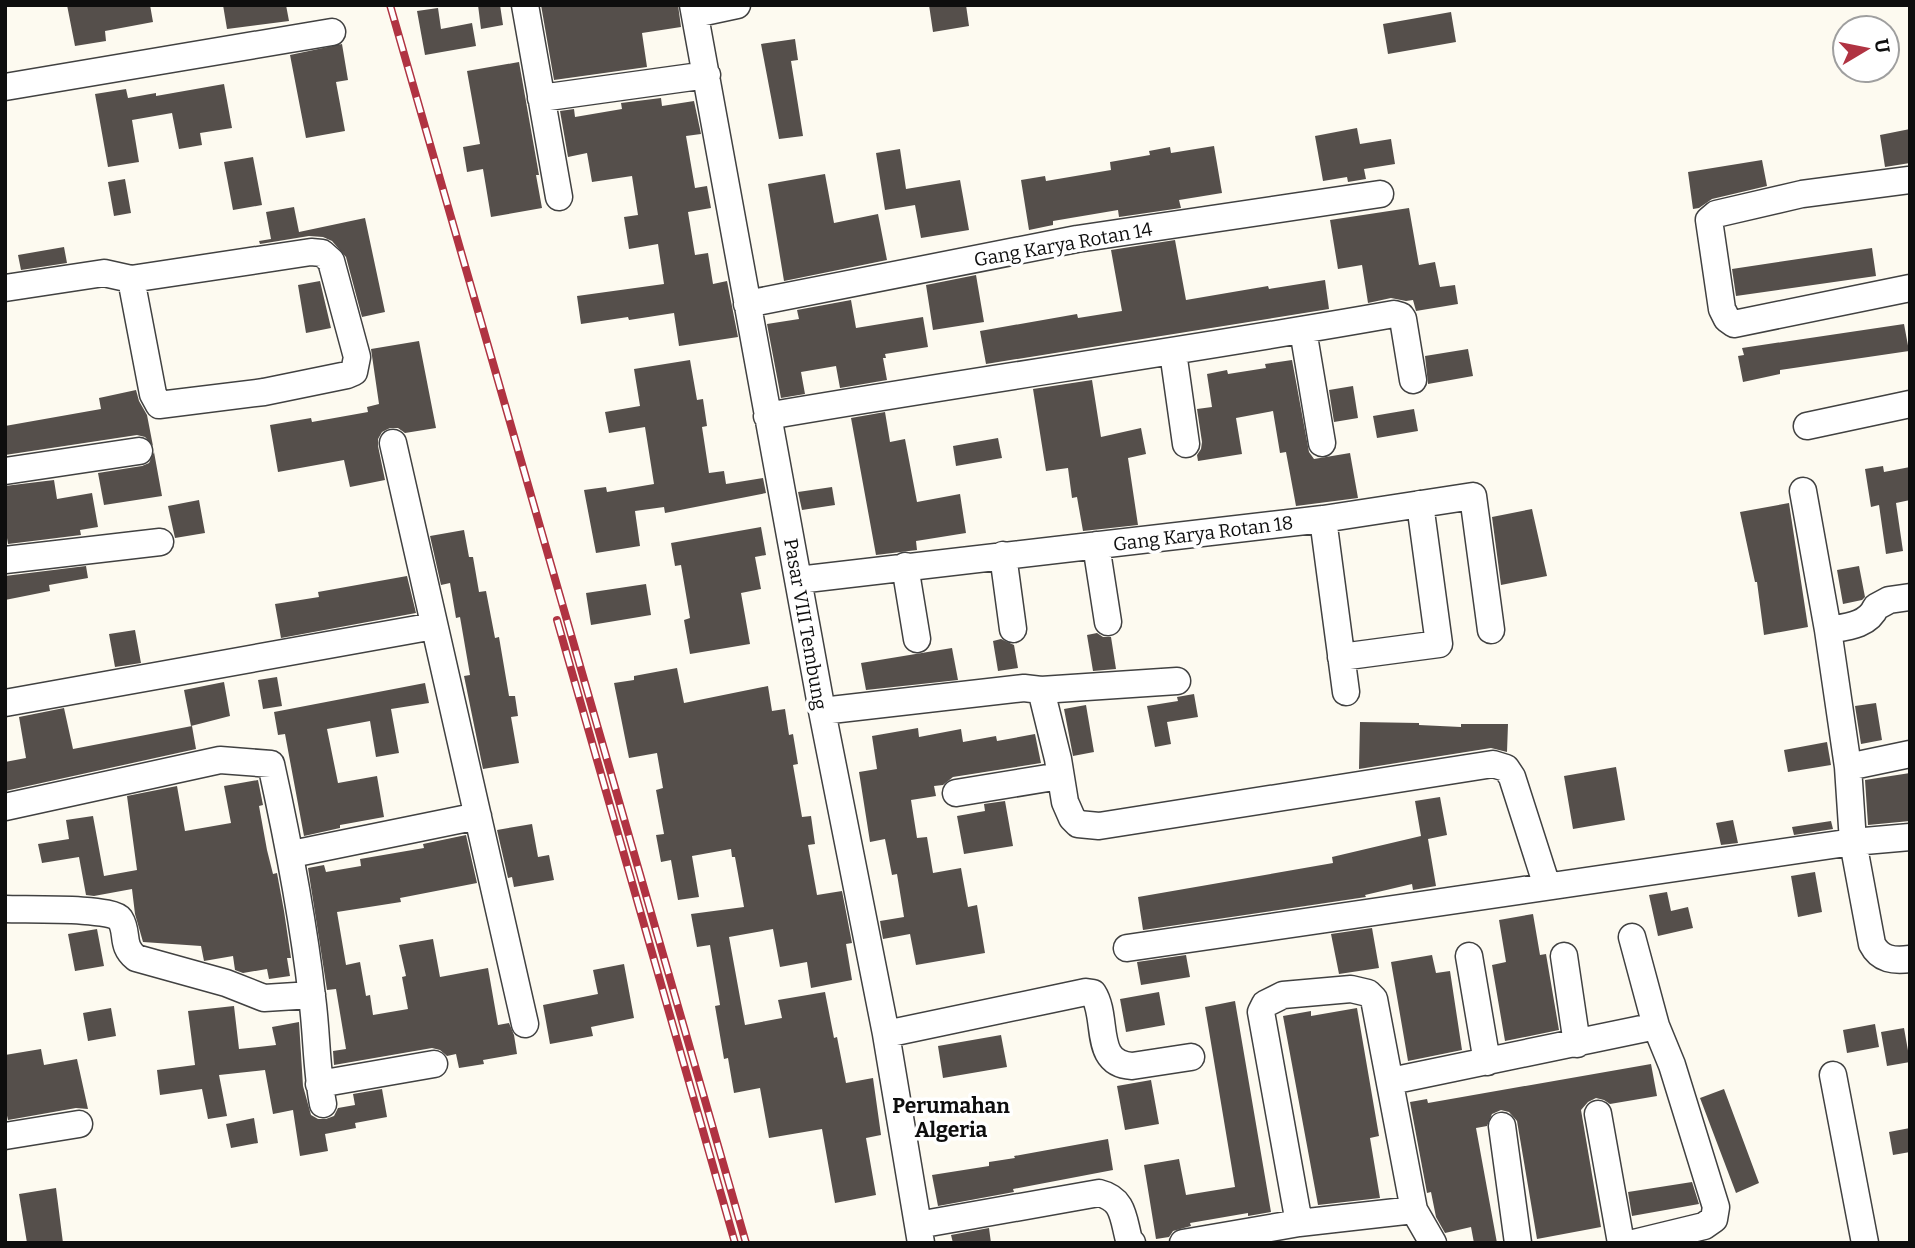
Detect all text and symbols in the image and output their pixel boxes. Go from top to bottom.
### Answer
north arrow [1831,14,1901,84]
text: U [1870,37,1895,55]
street label: Gang Karya Rotan 14 [972,217,1154,272]
street label: Gang Karya Rotan 18 [1112,511,1294,556]
street label: Pasar VIII Tembung [779,537,832,712]
district label: Perumahan Algeria [892,1093,1010,1143]

